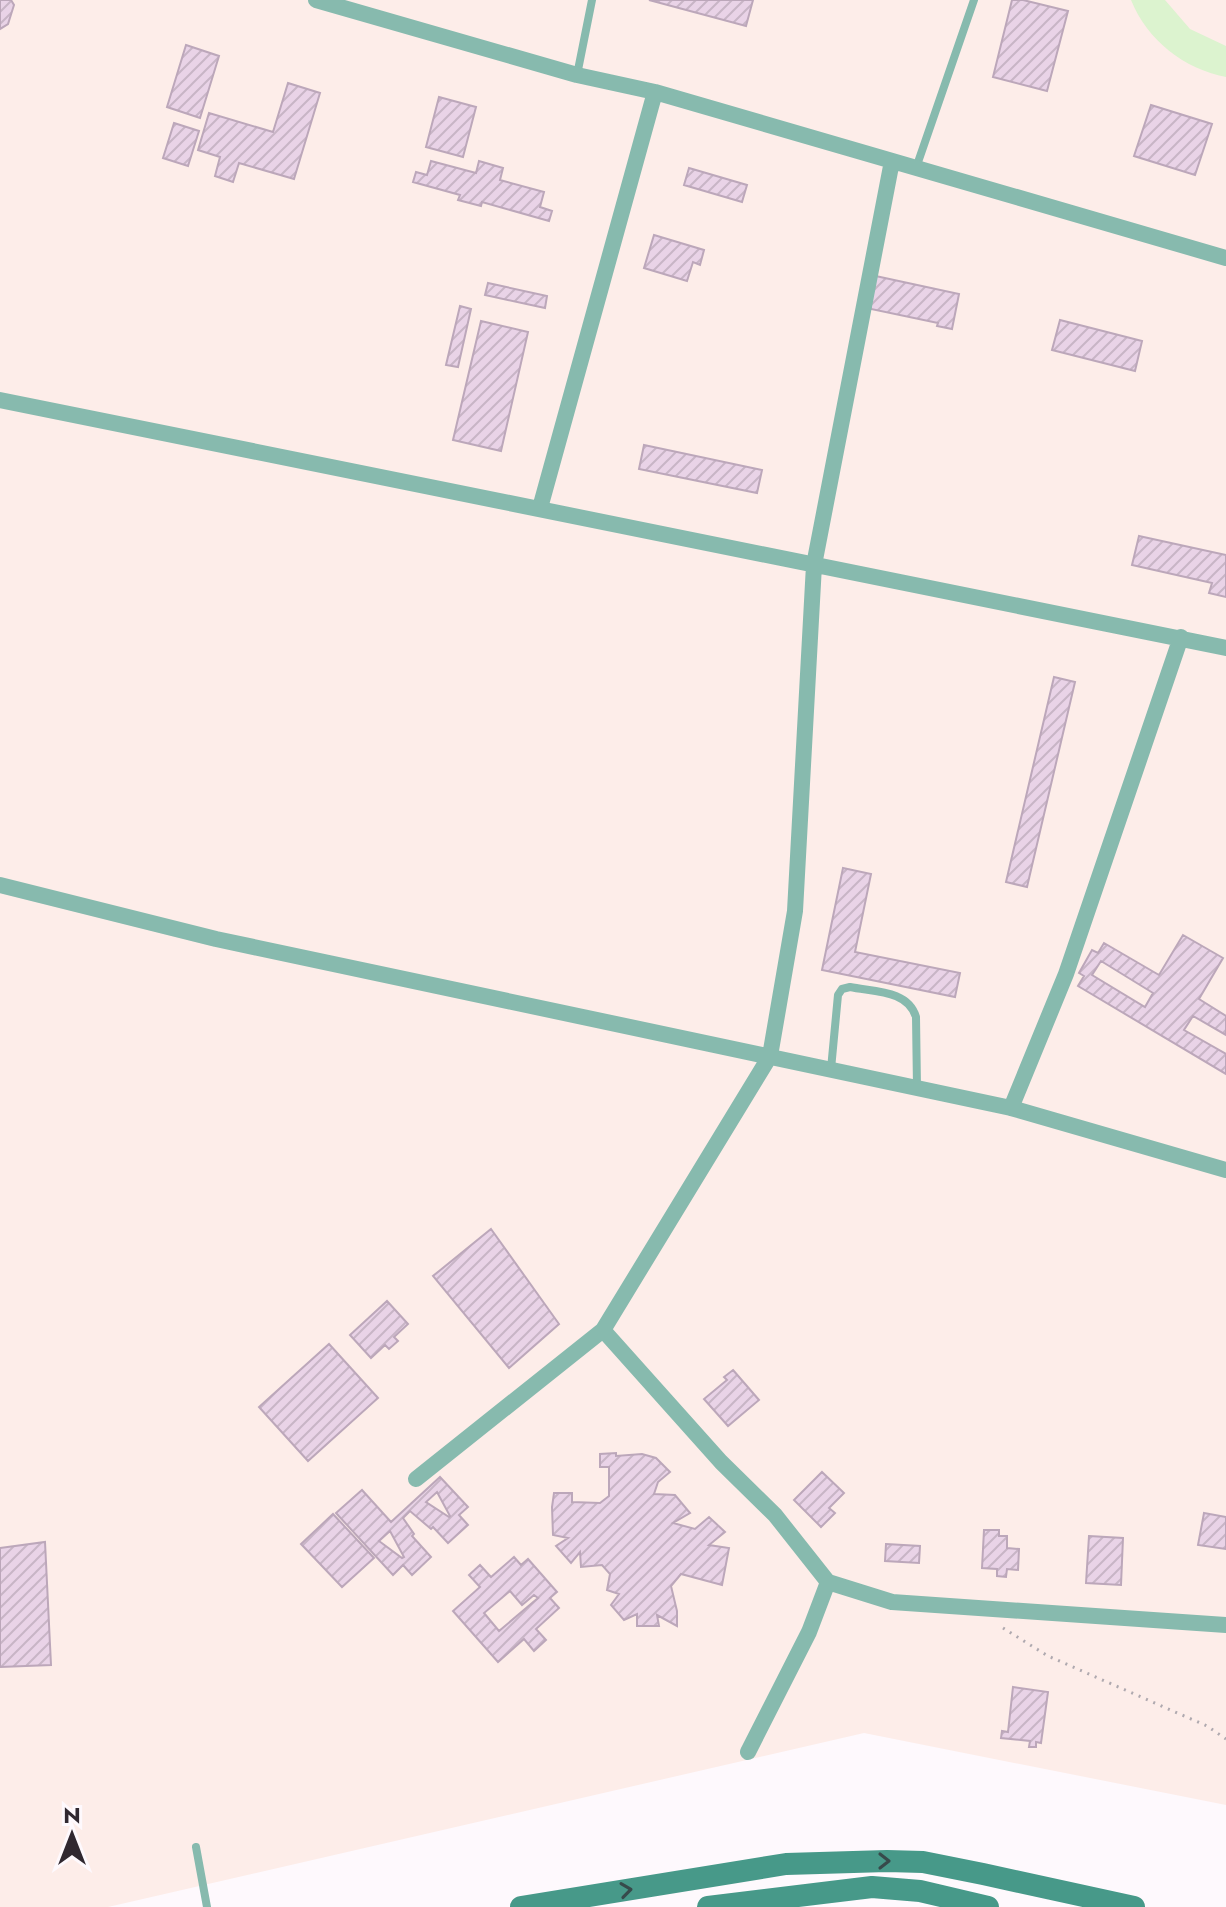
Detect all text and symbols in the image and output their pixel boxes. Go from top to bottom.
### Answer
north arrow [32,1795,112,1875]
text: N [63,1799,81,1831]
one-way arrow [878,1853,891,1870]
one-way arrow [619,1882,633,1899]

